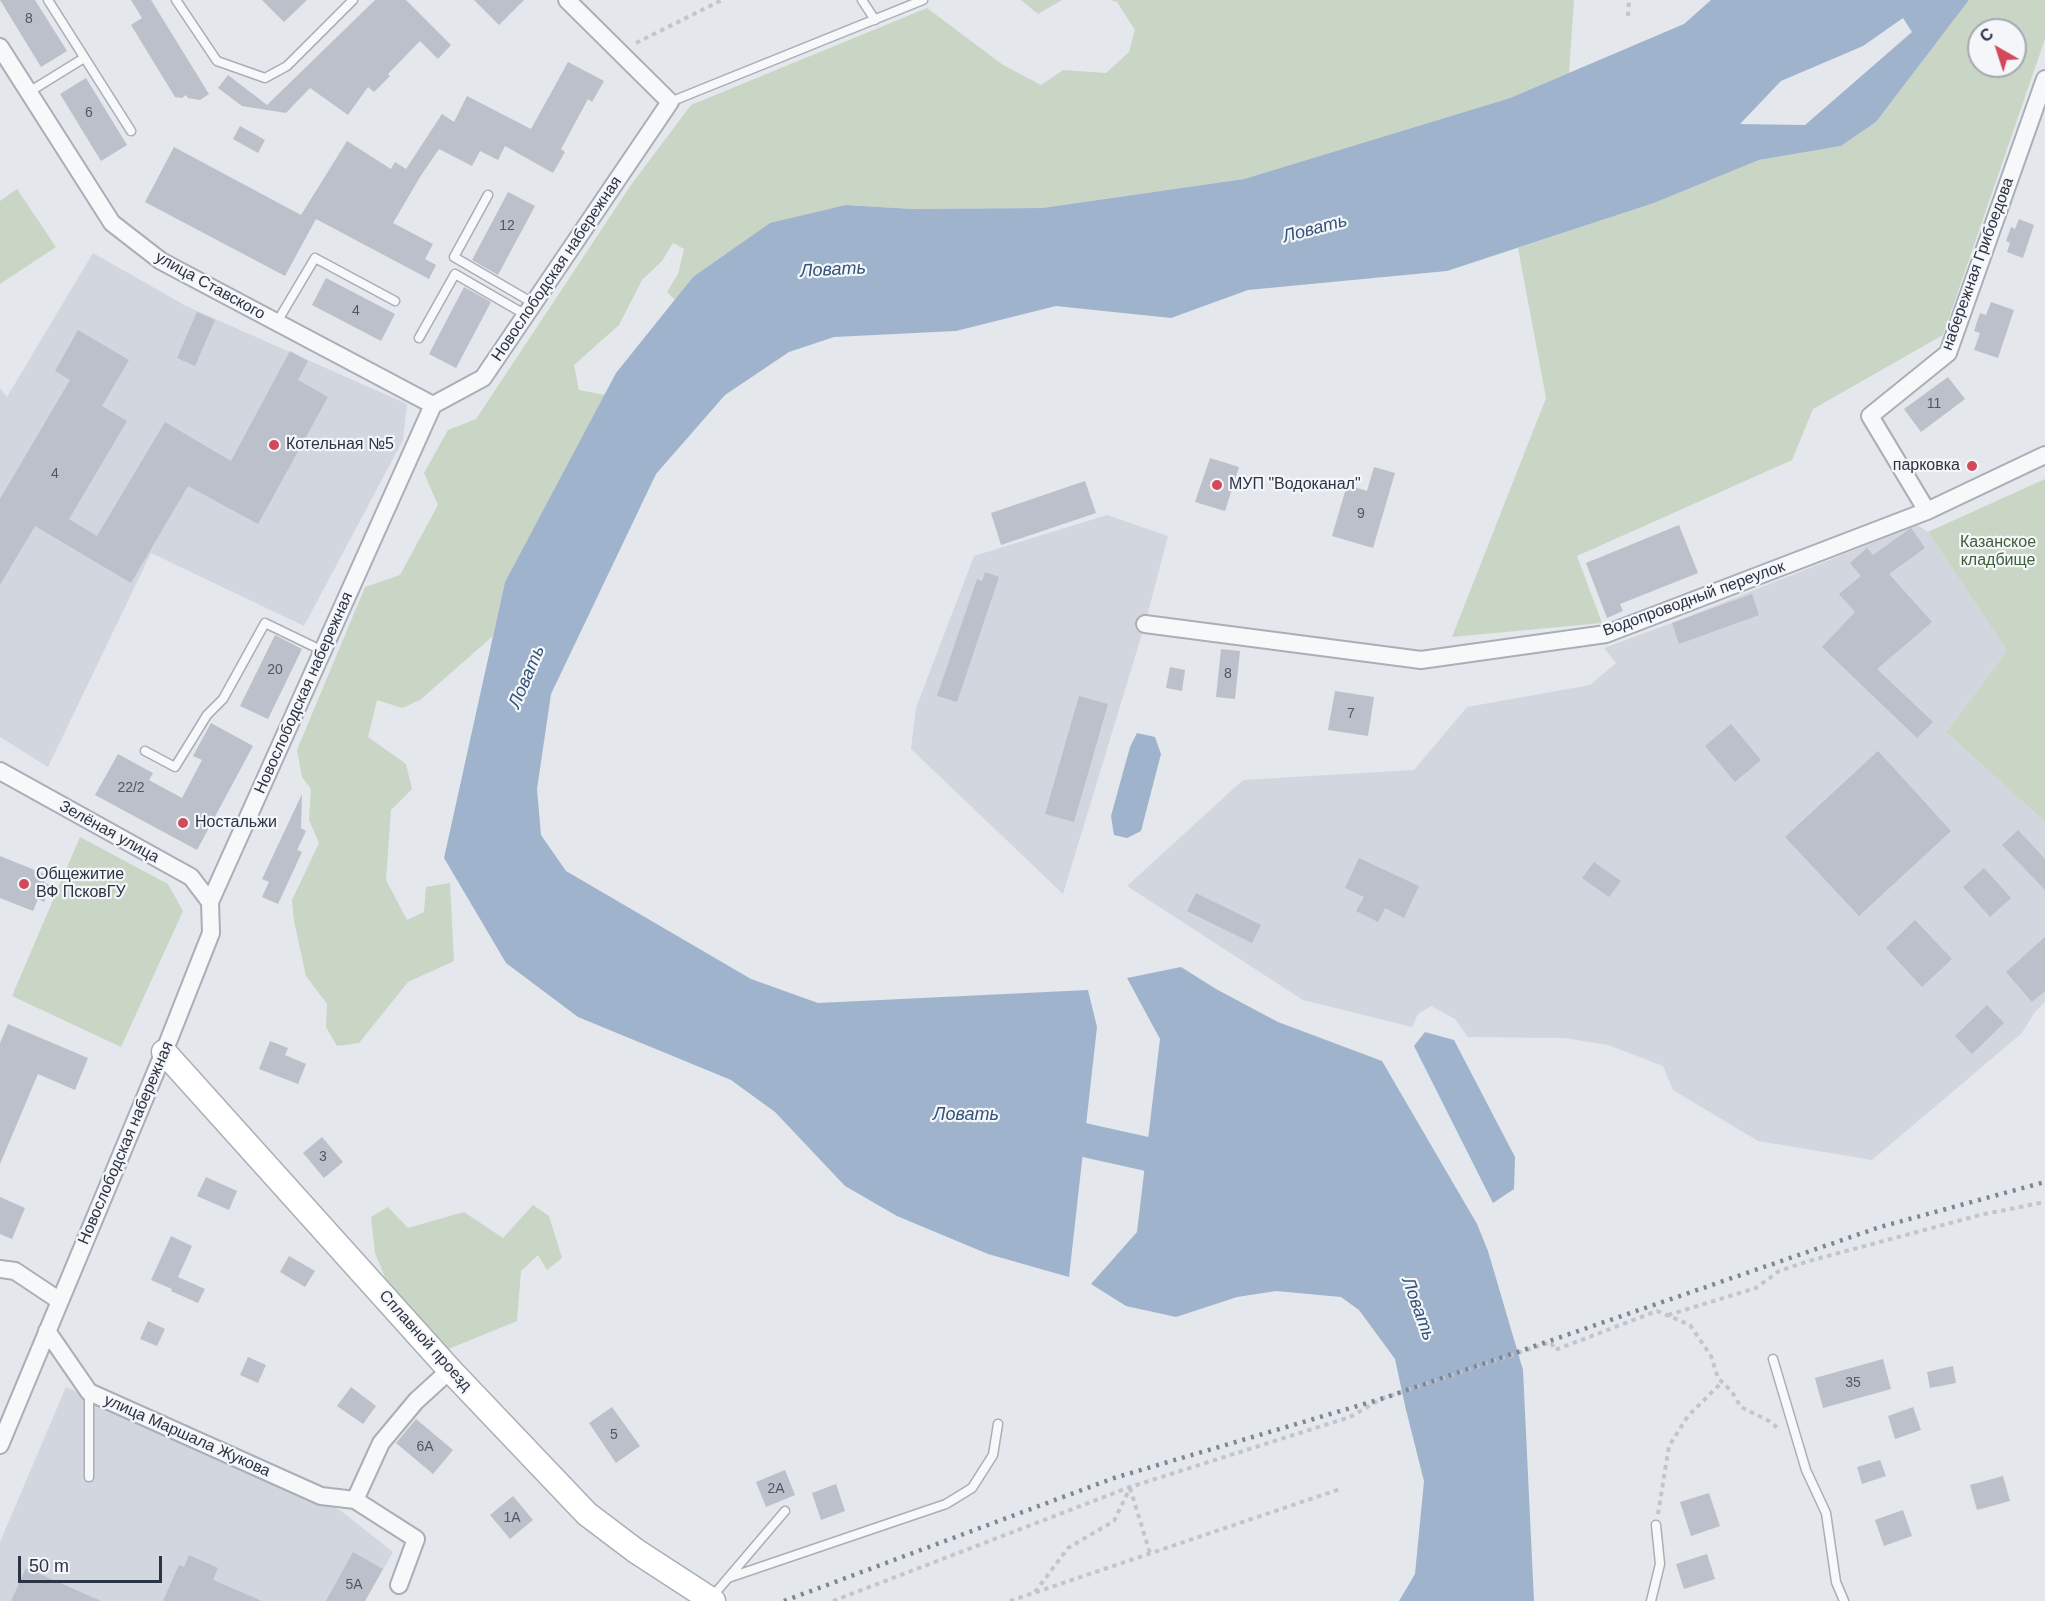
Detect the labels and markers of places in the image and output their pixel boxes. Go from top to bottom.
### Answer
place label: Котельная №5 [286,435,394,455]
marker: Котельная №5 [267,438,281,452]
place label: парковка [1893,456,1960,476]
marker: парковка [1965,459,1979,473]
place label: МУП "Водоканал" [1229,475,1361,495]
marker: МУП "Водоканал" [1210,478,1224,492]
place label: Ностальжи [195,813,277,833]
marker: Ностальжи [176,816,190,830]
place label: Общежитие ВФ ПсковГУ [36,865,126,903]
marker: Общежитие ВФ ПсковГУ [17,877,31,891]

